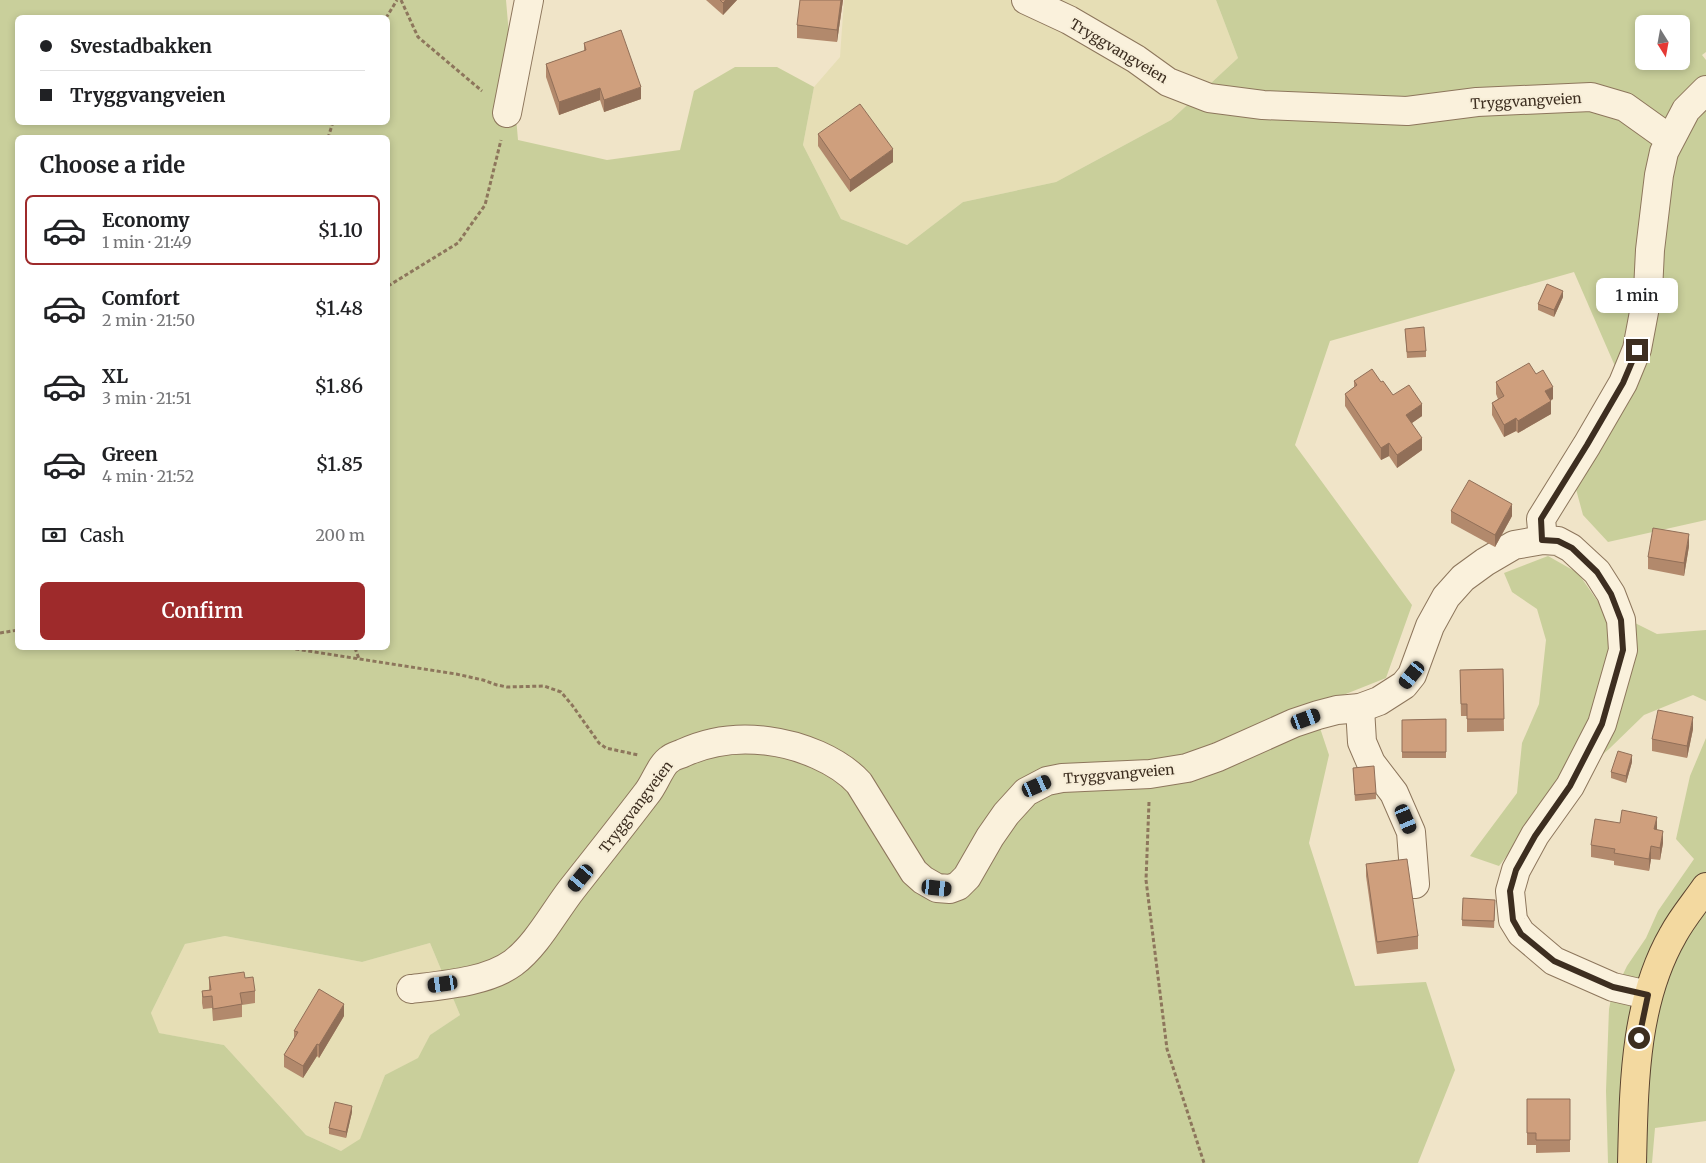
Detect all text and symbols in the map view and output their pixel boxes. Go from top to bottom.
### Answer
street label: Tryggvangveien [1067,15,1171,87]
north arrow [1635,15,1690,70]
map controls [1635,15,1690,70]
text: Svestadbakken [70,34,212,58]
text: Tryggvangveien [70,83,225,107]
street label: Tryggvangveien [1470,89,1582,113]
text: Choose a ride [40,151,185,179]
icon: car [42,208,87,253]
text: Economy [102,208,190,232]
text: $1.10 [318,218,363,242]
text: 1 min · 21:49 [102,232,192,252]
callout: 1 min [1596,278,1678,312]
text: 1 min [1615,285,1659,305]
icon: car [42,286,87,331]
text: Comfort [102,286,180,310]
text: $1.48 [315,296,363,320]
text: 2 min · 21:50 [102,310,195,330]
route end [1626,339,1648,361]
icon: car [42,364,87,409]
text: XL [102,364,128,388]
text: $1.86 [315,374,363,398]
text: 3 min · 21:51 [102,388,191,408]
icon: car [42,442,87,487]
text: Green [102,442,158,466]
text: $1.85 [316,452,363,476]
text: 4 min · 21:52 [102,466,194,486]
icon: cash [40,521,68,549]
text: Cash [80,523,124,547]
text: 200 m [315,525,365,545]
button: Confirm [40,582,365,640]
car [1396,659,1427,691]
car [1289,707,1322,731]
street label: Tryggvangveien [595,757,677,857]
street label: Tryggvangveien [1063,760,1175,788]
car [1020,773,1053,799]
car [1393,802,1418,836]
car [565,862,596,894]
car [921,879,952,897]
car [427,974,458,994]
route start [1628,1027,1650,1049]

